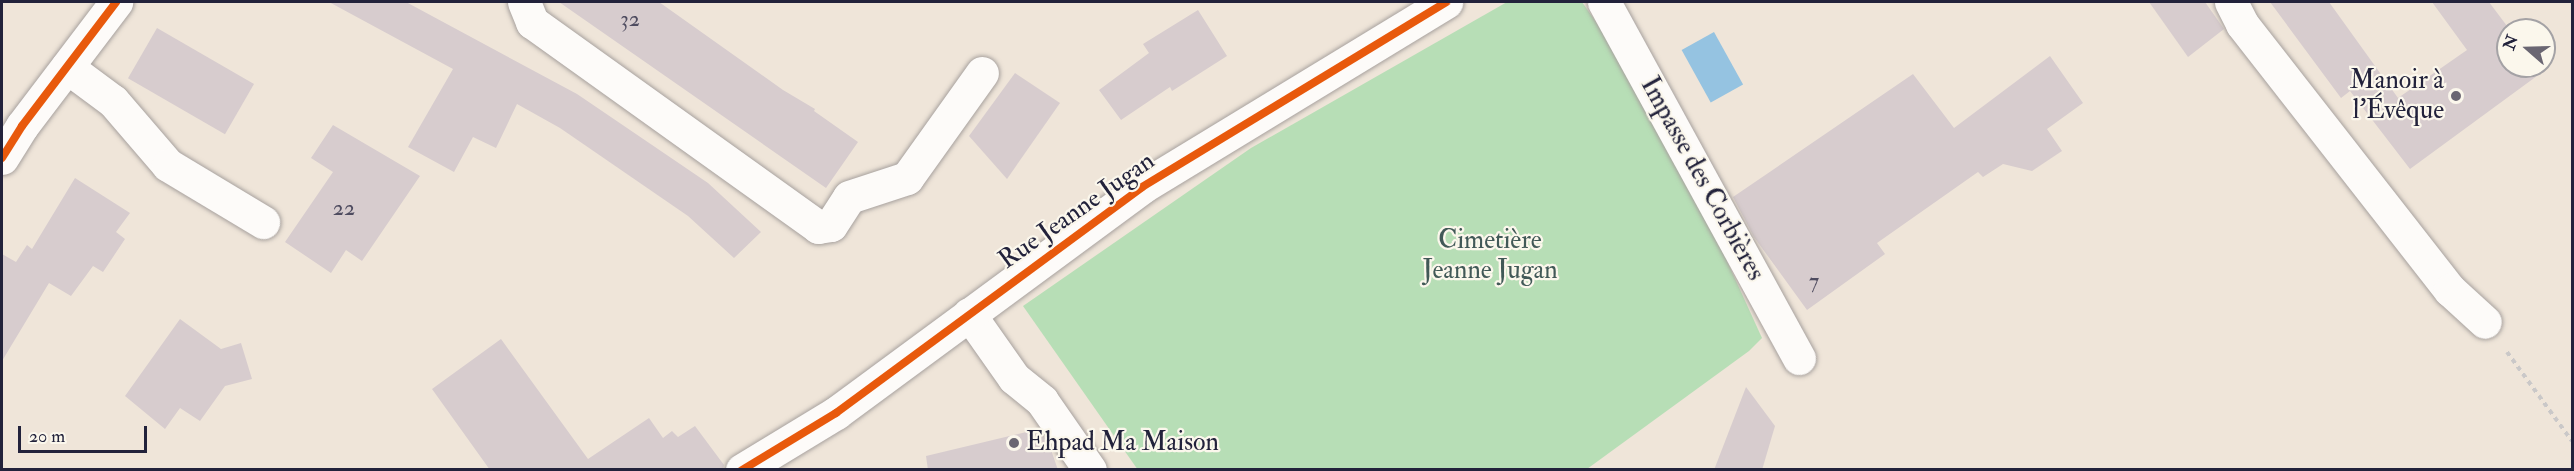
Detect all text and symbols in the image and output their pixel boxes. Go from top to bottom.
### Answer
house number: 32 [620,7,640,33]
north arrow [2496,18,2556,78]
text: N [2499,32,2523,53]
place label: Manoir à l'Évêque [2350,65,2444,126]
street label: Impasse des Corbières [1633,72,1771,286]
marker: Manoir à l'Évêque [2449,89,2463,103]
street label: Rue Jeanne Jugan [993,146,1161,276]
house number: 22 [333,196,355,222]
park label: Cimetière Jeanne Jugan [1422,225,1558,286]
house number: 7 [1809,269,1819,295]
scale bar [21,414,150,452]
text: 20 m [29,425,65,448]
place label: Ehpad Ma Maison [1026,427,1219,459]
marker: Ehpad Ma Maison [1007,436,1021,450]

